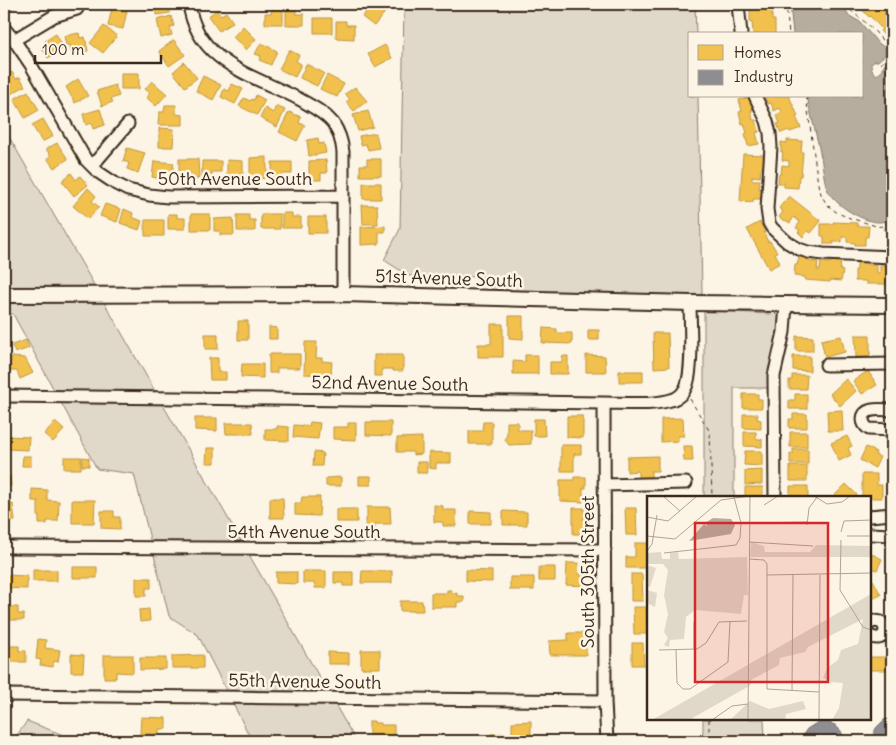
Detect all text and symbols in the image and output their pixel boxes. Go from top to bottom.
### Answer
scale bar [35,32,161,64]
legend [688,32,864,98]
text: 100 m [42,40,84,59]
text: Homes [734,43,781,62]
text: Industry [734,67,793,86]
street label: 50th Avenue South [158,167,312,190]
street label: 51st Avenue South [375,264,523,292]
street label: 52nd Avenue South [311,370,469,396]
street label: South 305th Street [576,496,599,648]
inset map [647,496,871,720]
street label: 54th Avenue South [227,520,381,543]
street label: 55th Avenue South [228,668,382,694]

